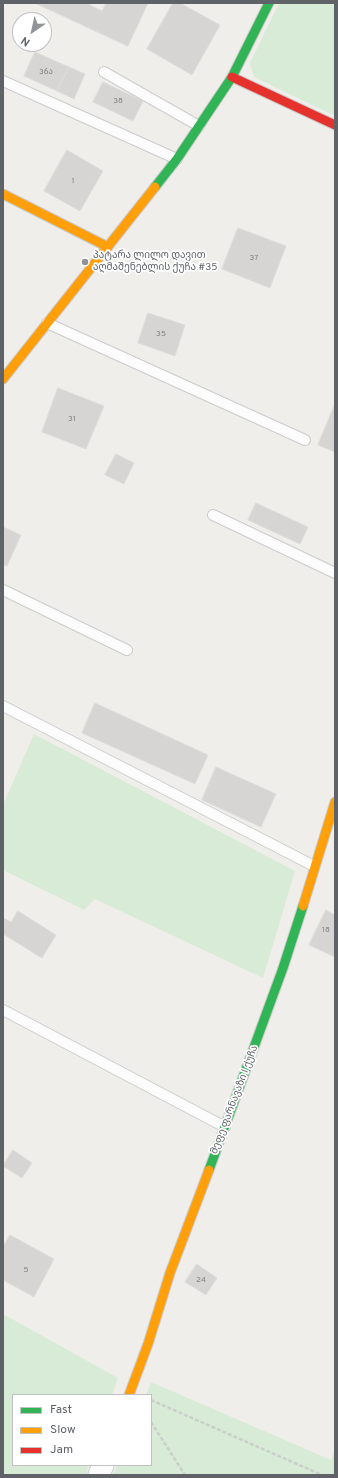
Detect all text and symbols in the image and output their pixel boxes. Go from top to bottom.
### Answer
north arrow [12,12,52,52]
text: N [19,33,33,49]
house number: 36ა [39,67,53,77]
house number: 38 [113,96,123,106]
house number: 1 [72,176,74,186]
place label: პატარა ლილო დავით აღმაშენებლის ქუჩა #35 [93,250,217,274]
house number: 37 [250,253,258,263]
marker: პატარა ლილო დავით აღმაშენებლის ქუჩა #35 [80,257,90,267]
house number: 35 [156,329,166,339]
house number: 31 [68,414,76,424]
house number: 18 [322,925,330,935]
street label: მეფე ფარნავაზი I ქუჩა [209,1044,261,1156]
house number: 5 [24,1265,28,1275]
house number: 24 [196,1275,206,1285]
legend [12,1394,152,1466]
text: Fast [50,1402,72,1418]
text: Slow [50,1422,76,1438]
text: Jam [50,1442,73,1458]

